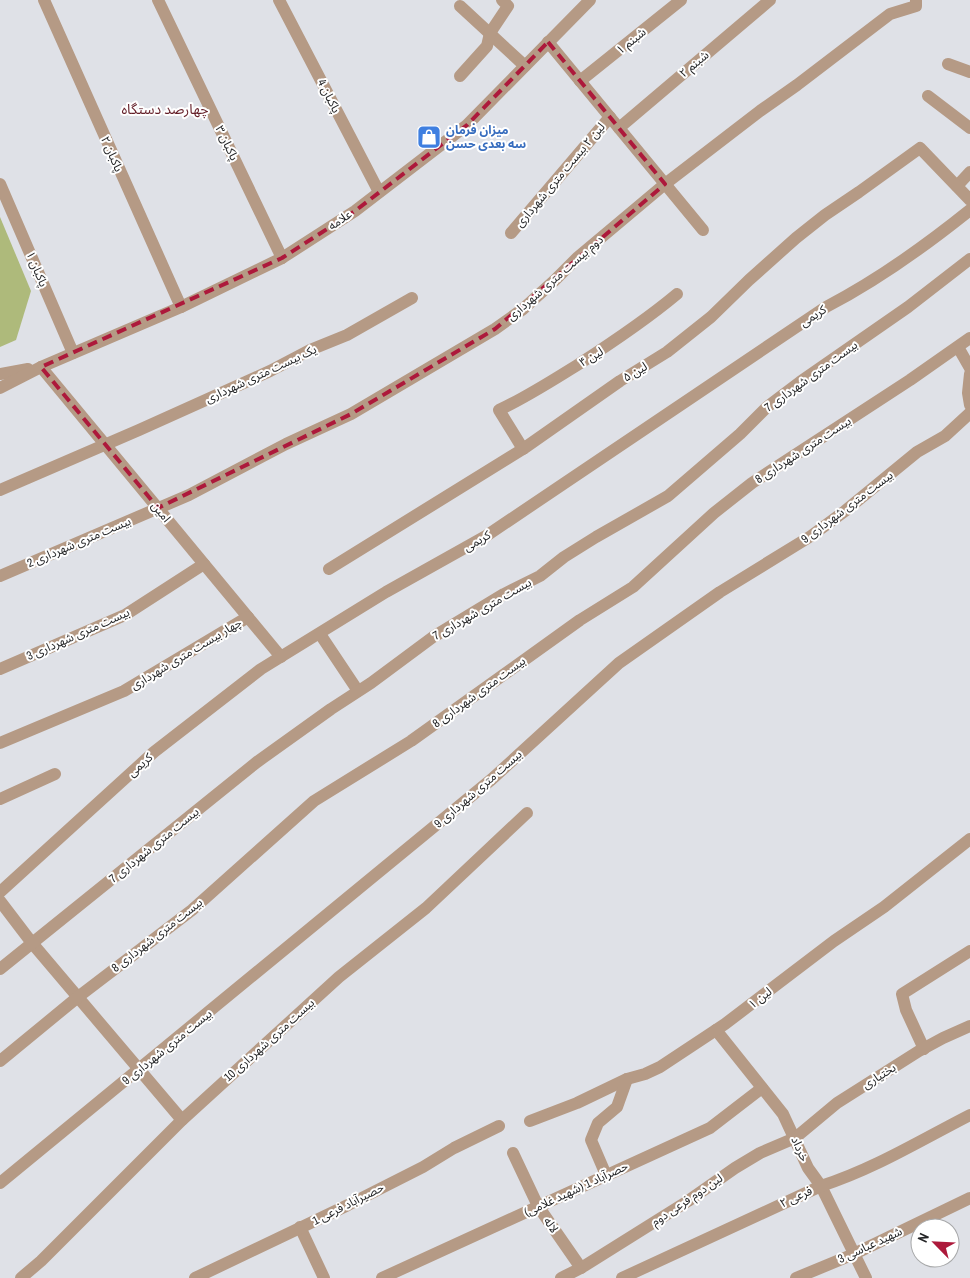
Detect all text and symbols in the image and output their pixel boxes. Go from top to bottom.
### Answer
street label: شبنم ۱ [613,24,650,59]
street label: شبنم ۲ [676,47,713,82]
street label: پاکبان 4 [314,76,344,116]
district label: چهارصد دستگاه [121,100,209,119]
street label: لین ۲ بیست متری شهرداری [511,119,609,231]
place label: میزان فرمان سه بعدی حسن [446,122,526,152]
street label: پاکبان ۳ [212,123,242,163]
shop icon: میزان فرمان سه بعدی حسن [416,124,442,150]
street label: پاکبان ۲ [97,134,127,174]
street label: علامه [325,206,355,234]
street label: دوم بیست متری شهرداری [503,232,607,325]
street label: پاکبان ۱ [22,249,52,289]
street label: کریمی [797,301,830,331]
street label: بیست متری شهرداری 7 [761,337,861,415]
street label: یک بیست متری شهرداری [203,341,319,407]
street label: لین ۴ [576,343,606,371]
street label: لین ۵ [620,358,650,386]
street label: بیست متری شهرداری 8 [752,413,854,487]
street label: بیست متری شهرداری 9 [798,467,896,547]
street label: امین [148,498,174,526]
street label: بیست متری شهرداری 2 [25,513,133,571]
street label: کریمی [461,526,494,555]
street label: بیست متری شهرداری 7 [430,574,534,644]
street label: بیست متری شهرداری 3 [24,604,132,664]
street label: چهار بیست متری شهرداری [127,614,245,694]
street label: بیست متری شهرداری 8 [429,653,529,731]
street label: بیست متری شهرداری 9 [431,746,525,832]
street label: کریمی [124,749,157,781]
street label: بیست متری شهرداری 7 [106,804,202,886]
street label: بیست متری شهرداری 8 [108,894,206,976]
street label: لین ۱ [745,984,775,1012]
street label: بیست متری شهرداری 10 [220,995,318,1085]
street label: بیست متری شهرداری 9 [119,1006,215,1088]
street label: بختیاری [859,1059,899,1093]
street label: خرداد [787,1134,813,1164]
street label: حصرآباد 1 (شهید غلامی) [521,1158,631,1220]
street label: لین دوم فرعی دوم [648,1170,726,1231]
street label: حصیرآباد فرعی 1 [309,1179,387,1229]
street label: ۲ فرعی [777,1183,815,1211]
street label: لاله [540,1214,562,1236]
north arrow [910,1218,960,1268]
street label: شهید عباسی 3 [835,1223,905,1267]
text: N [913,1230,933,1245]

